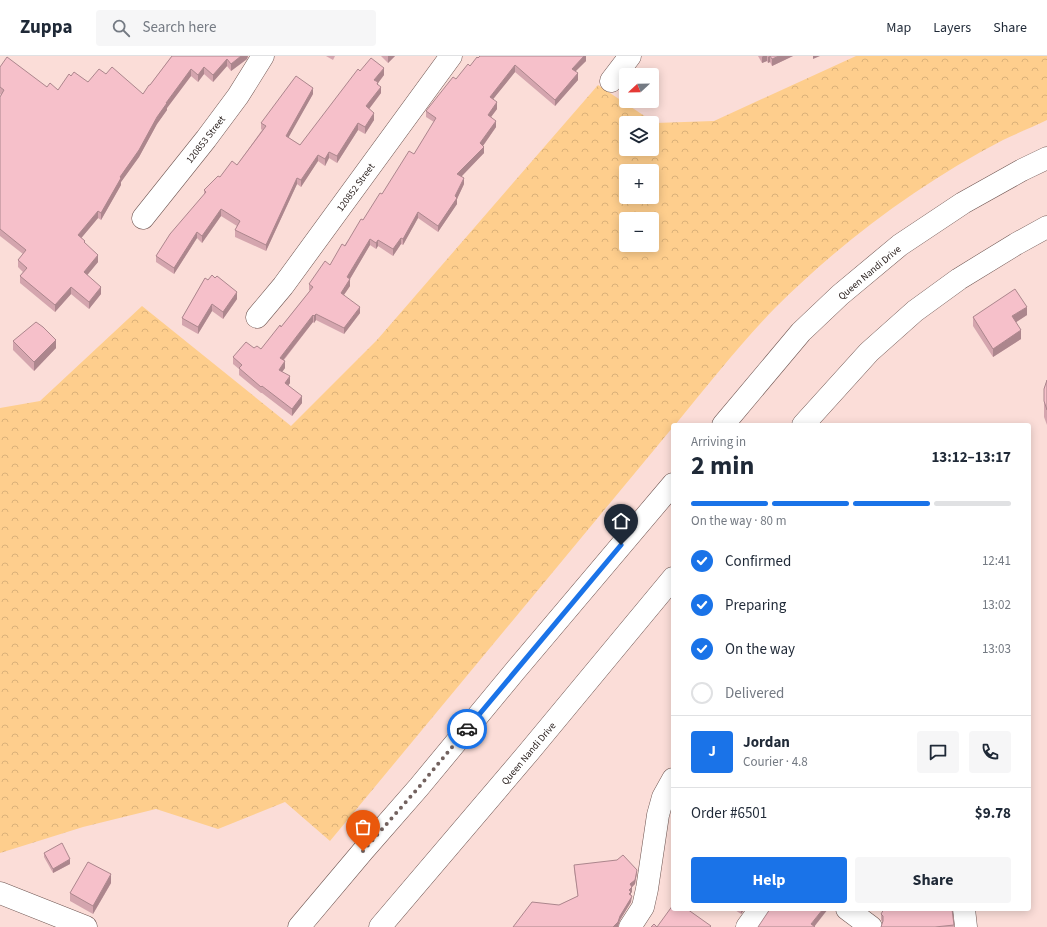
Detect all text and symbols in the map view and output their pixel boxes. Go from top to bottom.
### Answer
search box [96,10,376,46]
text: Zuppa [20,14,72,41]
icon: search [110,17,132,39]
text: Search here [142,17,216,38]
text: Map [886,18,911,38]
text: Layers [933,18,971,38]
text: Share [993,18,1027,38]
north arrow [619,68,659,108]
map controls [619,68,659,252]
street label: 120853 Street [183,112,229,166]
button: layers [619,116,659,156]
street label: 120852 Street [333,160,379,215]
button: + [619,164,659,204]
button: − [619,212,659,252]
street label: Queen Nandi Drive [835,242,904,303]
text: Arriving in [691,433,746,451]
text: 2 min [691,447,754,484]
text: 13:12–13:17 [931,447,1011,468]
pin [604,504,638,545]
icon: home [610,510,632,532]
text: On the way · 80 m [691,512,786,530]
icon: check [691,550,713,572]
text: Confirmed [725,551,791,572]
text: 12:41 [982,552,1011,570]
icon: check [691,594,713,616]
text: Preparing [725,595,786,616]
text: 13:02 [982,596,1011,614]
icon: check [691,638,713,660]
text: On the way [725,639,795,660]
text: 13:03 [982,640,1011,658]
text: Delivered [725,683,784,704]
courier [447,709,487,749]
icon: car [456,718,478,740]
street label: Queen Nandi Drive [498,719,559,788]
button: chat [917,731,959,773]
button: phone [969,731,1011,773]
text: Jordan [743,732,790,753]
text: J [708,741,716,762]
text: Courier · 4.8 [743,753,808,771]
text: Order #6501 [691,803,767,824]
text: $9.78 [975,803,1011,824]
pin [346,810,380,851]
icon: bag [352,816,374,838]
button: Help [691,857,847,903]
button: Share [855,857,1011,903]

